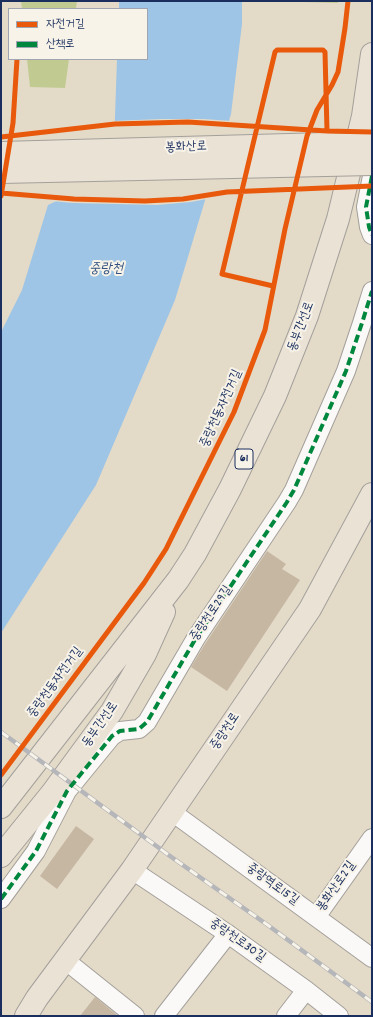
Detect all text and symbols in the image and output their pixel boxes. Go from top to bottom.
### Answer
legend [8,8,148,60]
text: 자전거길 [46,16,85,33]
text: 산책로 [46,36,75,53]
street label: 봉화산로 [165,139,207,157]
water label: 중랑천 [89,262,123,278]
street label: 동부간선로 [285,300,319,354]
street label: 중랑천동자전거길 [198,368,246,450]
road number: 61 [235,449,253,469]
street label: 중랑천로29길 [188,583,236,645]
street label: 중랑천동자전거길 [25,645,87,721]
street label: 동부간선로 [80,699,122,751]
street label: 중랑천로 [208,710,244,754]
street label: 봉화산로2길 [314,859,360,915]
street label: 중랑역로15길 [243,861,301,909]
street label: 중랑천로30길 [206,916,268,966]

